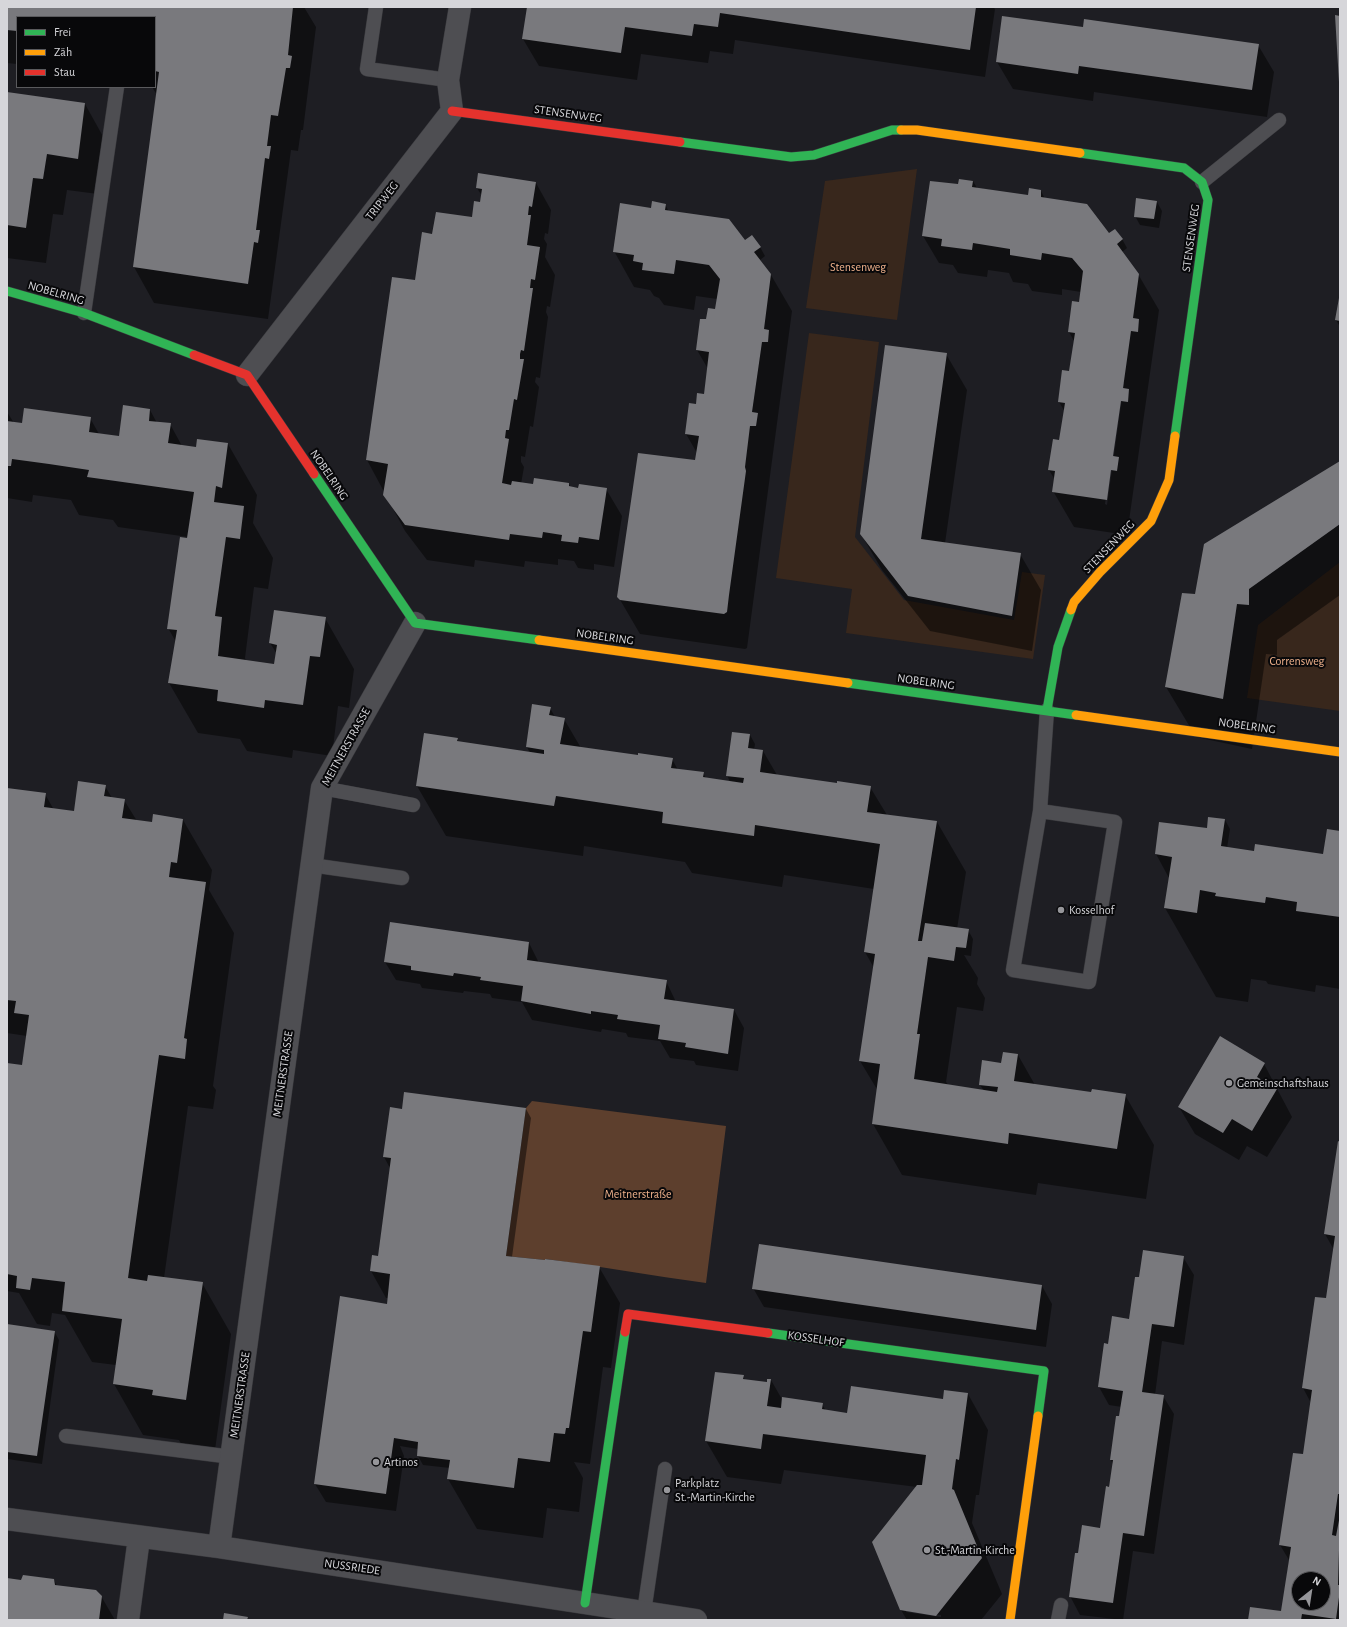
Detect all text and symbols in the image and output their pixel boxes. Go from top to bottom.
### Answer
legend [16,16,156,88]
text: Frei [54,26,71,38]
text: Zäh [54,46,72,58]
text: Stau [54,66,75,78]
street label: STENSENWEG [533,102,603,126]
street label: TRIPWEG [362,179,402,223]
street label: STENSENWEG [1179,203,1203,273]
park label: Stensenweg [830,260,886,274]
street label: NOBELRING [26,278,86,308]
street label: NOBELRING [307,447,351,503]
street label: STENSENWEG [1080,517,1138,577]
street label: NOBELRING [575,626,635,648]
park label: Corrensweg [1270,654,1324,668]
street label: NOBELRING [896,671,956,693]
street label: MEITNERSTRASSE [319,706,373,788]
street label: NOBELRING [1217,715,1277,737]
place label: Kosselhof [1069,903,1114,917]
marker: Kosselhof [1056,905,1066,915]
street label: MEITNERSTRASSE [270,1030,296,1118]
place label: Gemeinschaftshaus [1237,1076,1329,1090]
marker: Gemeinschaftshaus [1224,1078,1234,1088]
park label: Meitnerstraße [605,1187,671,1201]
street label: KOSSELHOF [787,1328,845,1350]
street label: MEITNERSTRASSE [227,1351,253,1439]
place label: Artinos [384,1455,418,1469]
marker: Artinos [371,1457,381,1467]
place label: Parkplatz St.-Martin-Kirche [675,1476,755,1504]
marker: Parkplatz St.-Martin-Kirche [662,1485,672,1495]
place label: St.-Martin-Kirche [935,1543,1015,1557]
marker: St.-Martin-Kirche [922,1545,932,1555]
street label: NUSSRIEDE [323,1556,381,1578]
north arrow [1291,1571,1331,1611]
text: N [1311,1574,1323,1588]

